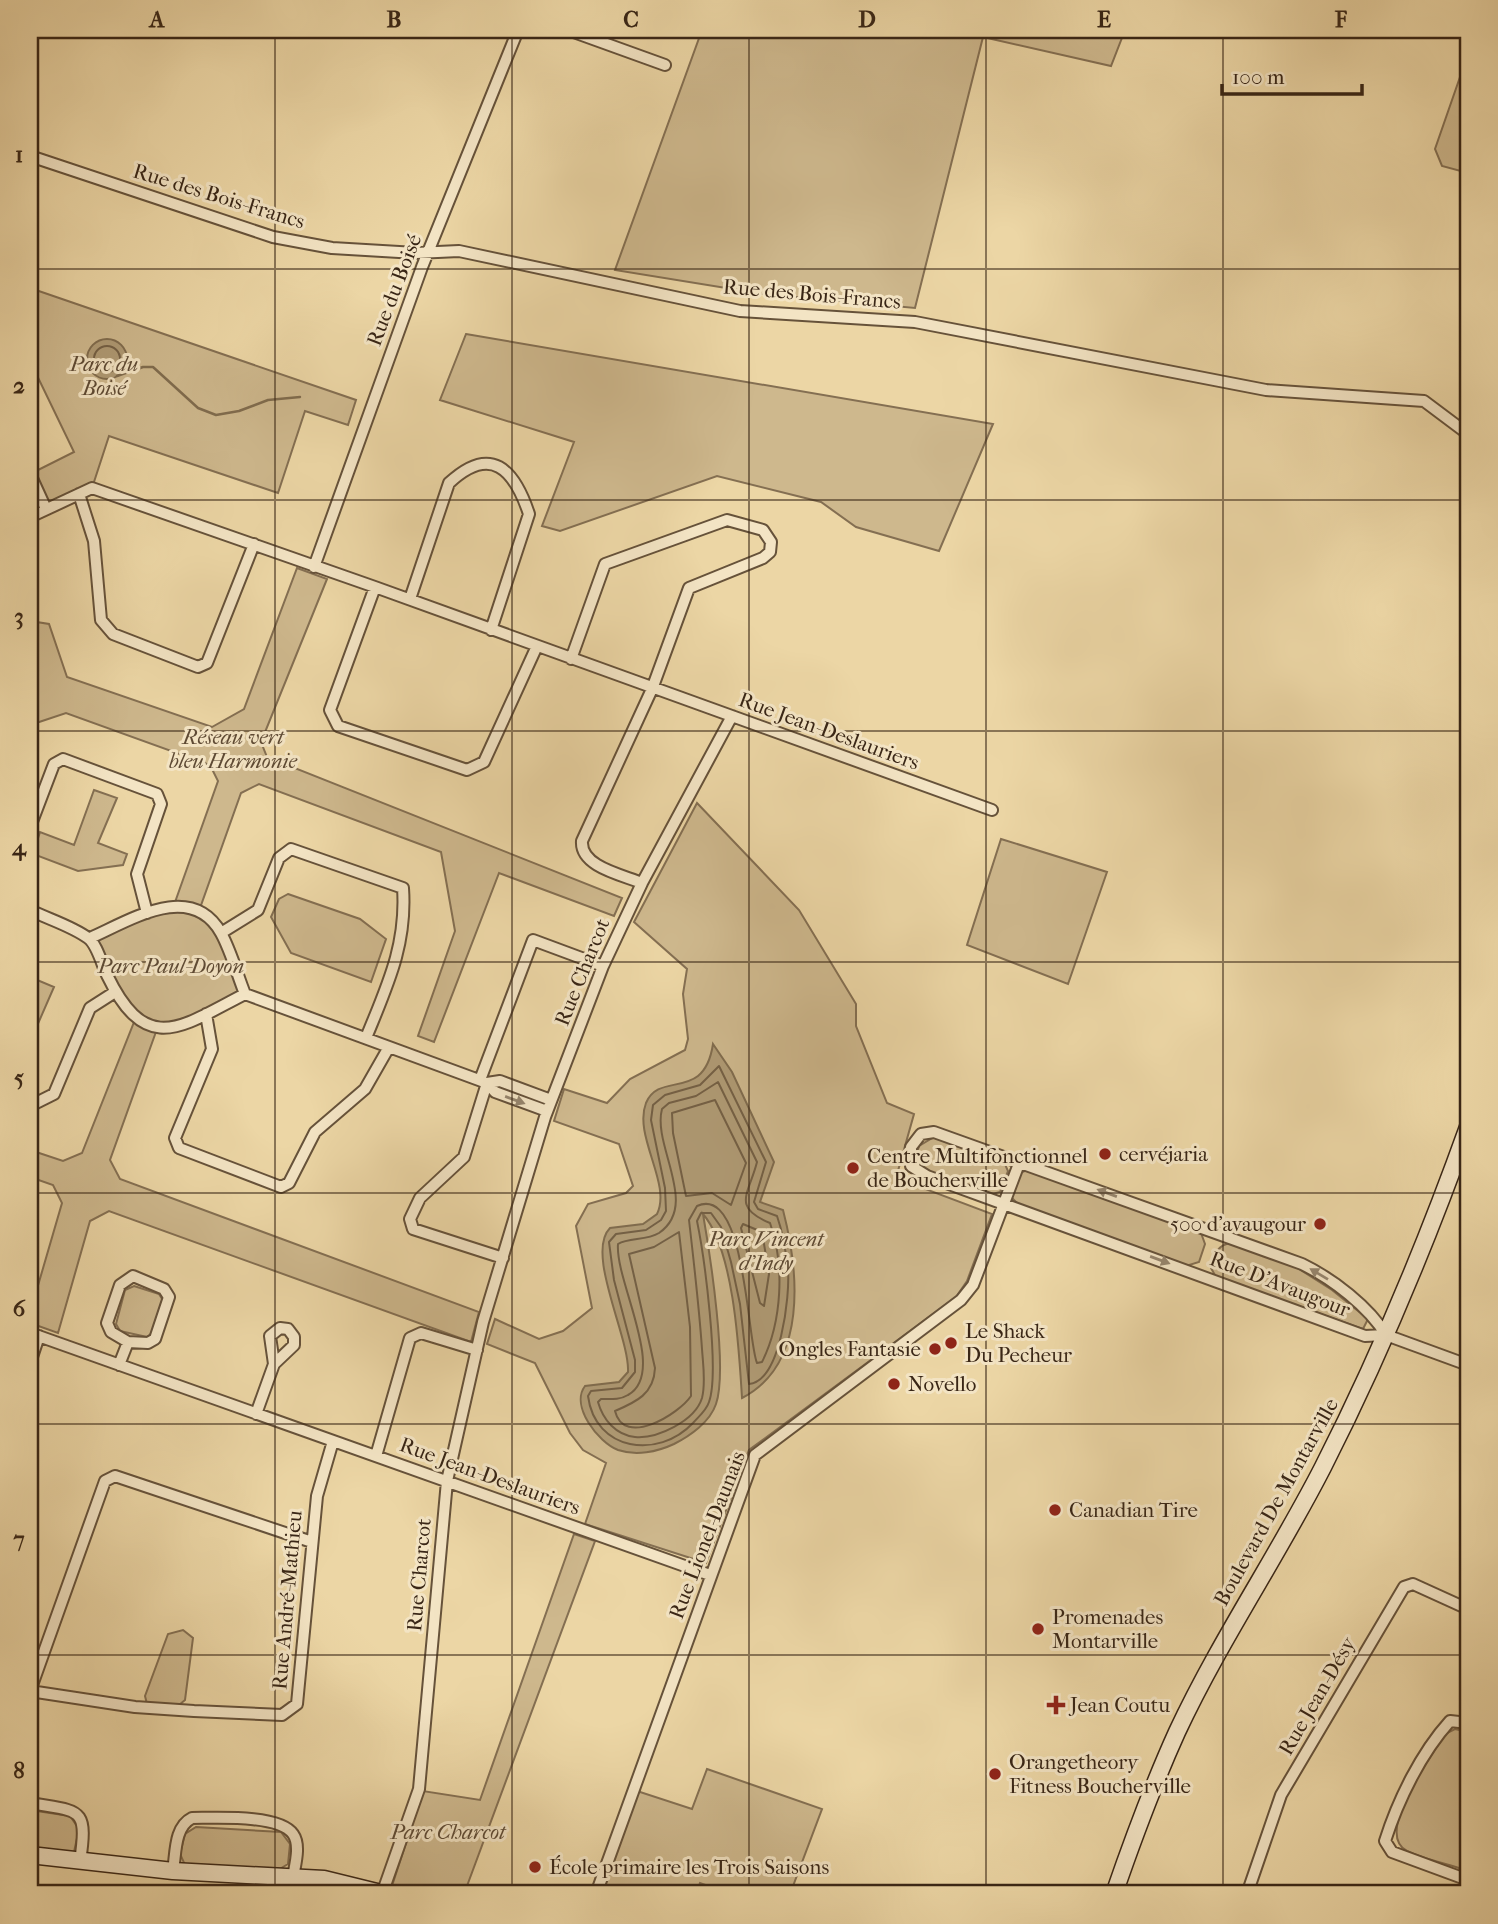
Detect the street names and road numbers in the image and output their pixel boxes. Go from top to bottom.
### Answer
street label: Rue des Bois-Francs [130,158,308,234]
street label: Rue du Boisé [362,231,426,349]
street label: Rue des Bois-Francs [722,274,902,314]
street label: Rue Jean-Deslauriers [736,687,923,775]
street label: Rue Charcot [550,914,615,1029]
street label: Rue D'Avaugour [1206,1246,1354,1322]
street label: Boulevard De Montarville [1209,1394,1343,1610]
street label: Rue Jean-Deslauriers [397,1432,584,1520]
street label: Rue Lionel-Daunais [664,1447,750,1622]
street label: Rue André-Mathieu [267,1509,307,1691]
street label: Rue Charcot [402,1517,436,1633]
street label: Rue Jean-Désy [1274,1632,1361,1759]

